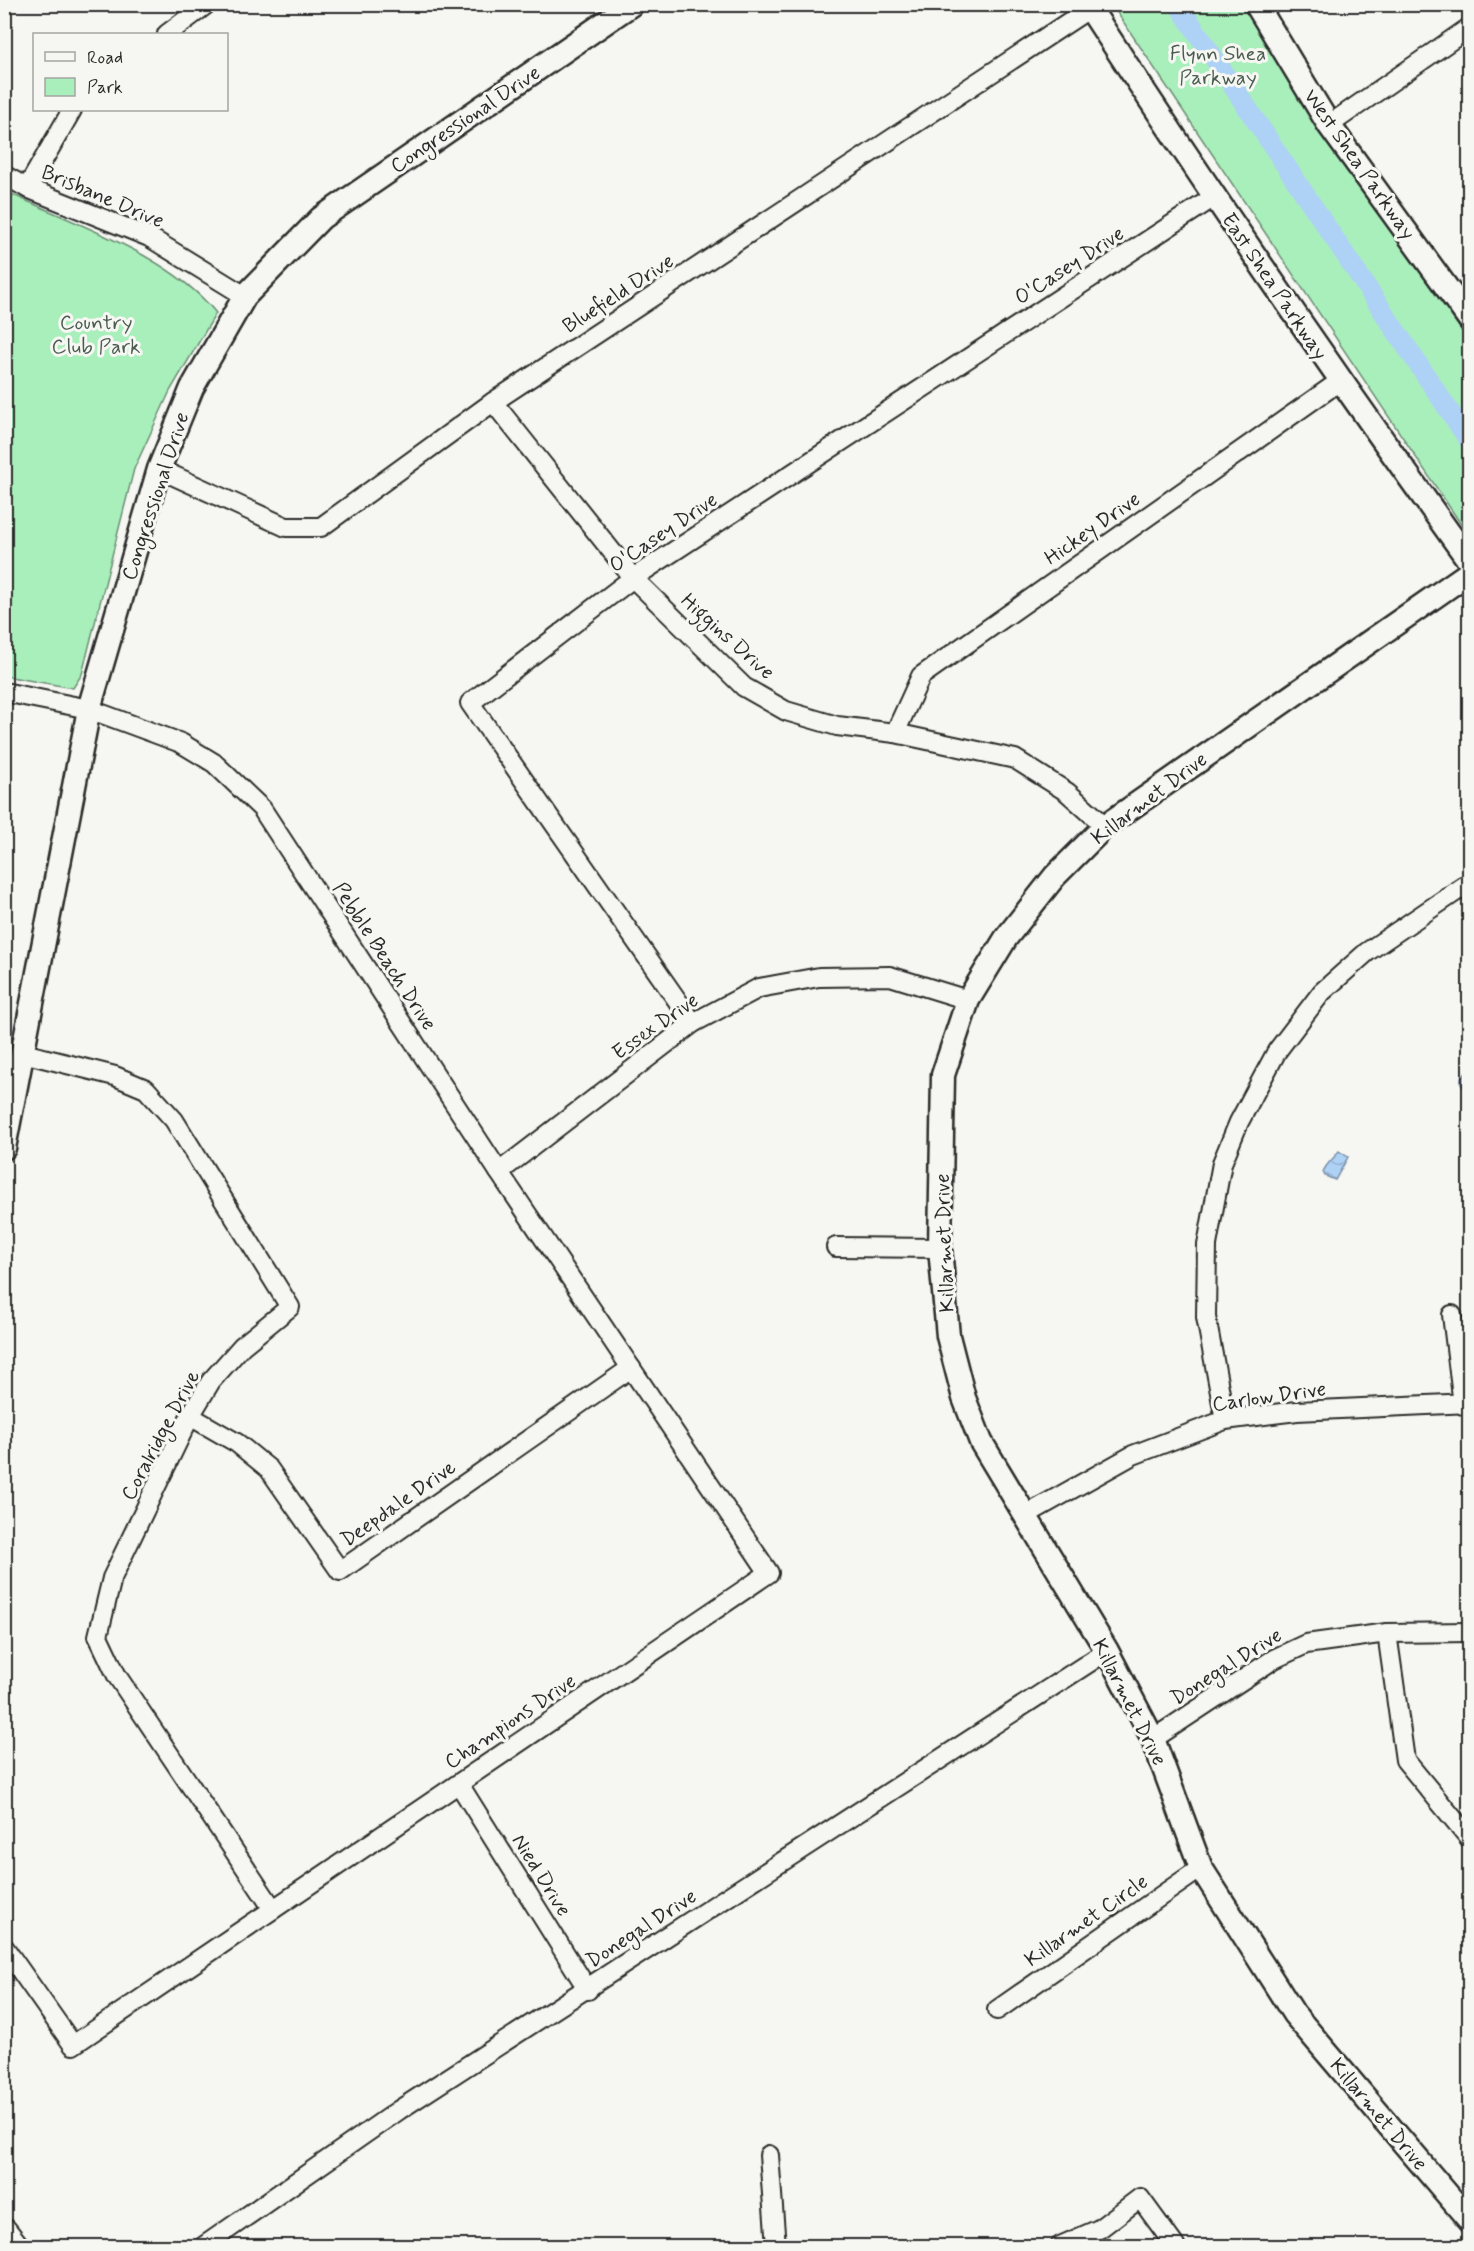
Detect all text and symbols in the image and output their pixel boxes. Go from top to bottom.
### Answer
legend [33,33,228,111]
park label: Flynn Shea Parkway [1170,40,1266,92]
text: Road [87,46,123,70]
street label: Congressional Drive [385,59,547,181]
text: Park [87,76,123,100]
street label: West Shea Parkway [1297,84,1422,245]
street label: Brisbane Drive [37,158,168,235]
street label: East Shea Parkway [1215,207,1334,366]
street label: O'Casey Drive [1009,220,1130,312]
street label: Bluefield Drive [557,247,680,340]
park label: Country Club Park [52,309,140,361]
street label: Congressional Drive [116,409,197,584]
street label: O'Casey Drive [604,486,723,580]
street label: Hickey Drive [1039,486,1146,572]
street label: Higgins Drive [673,587,780,688]
street label: Killarmet Drive [1086,746,1213,852]
street label: Pebble Beach Drive [326,877,443,1036]
street label: Essex Drive [607,987,704,1067]
street label: Killarmet Drive [929,1173,961,1313]
street label: Coralridge Drive [115,1365,208,1506]
street label: Carlow Drive [1210,1375,1328,1419]
street label: Deepdale Drive [335,1454,462,1554]
street label: Donegal Drive [1165,1621,1288,1713]
street label: Killarmet Drive [1085,1634,1173,1771]
street label: Champions Drive [439,1667,582,1776]
street label: Nied Drive [505,1829,578,1922]
street label: Killarmet Circle [1019,1868,1154,1974]
street label: Donegal Drive [581,1883,703,1976]
street label: Killarmet Drive [1323,2052,1434,2177]

